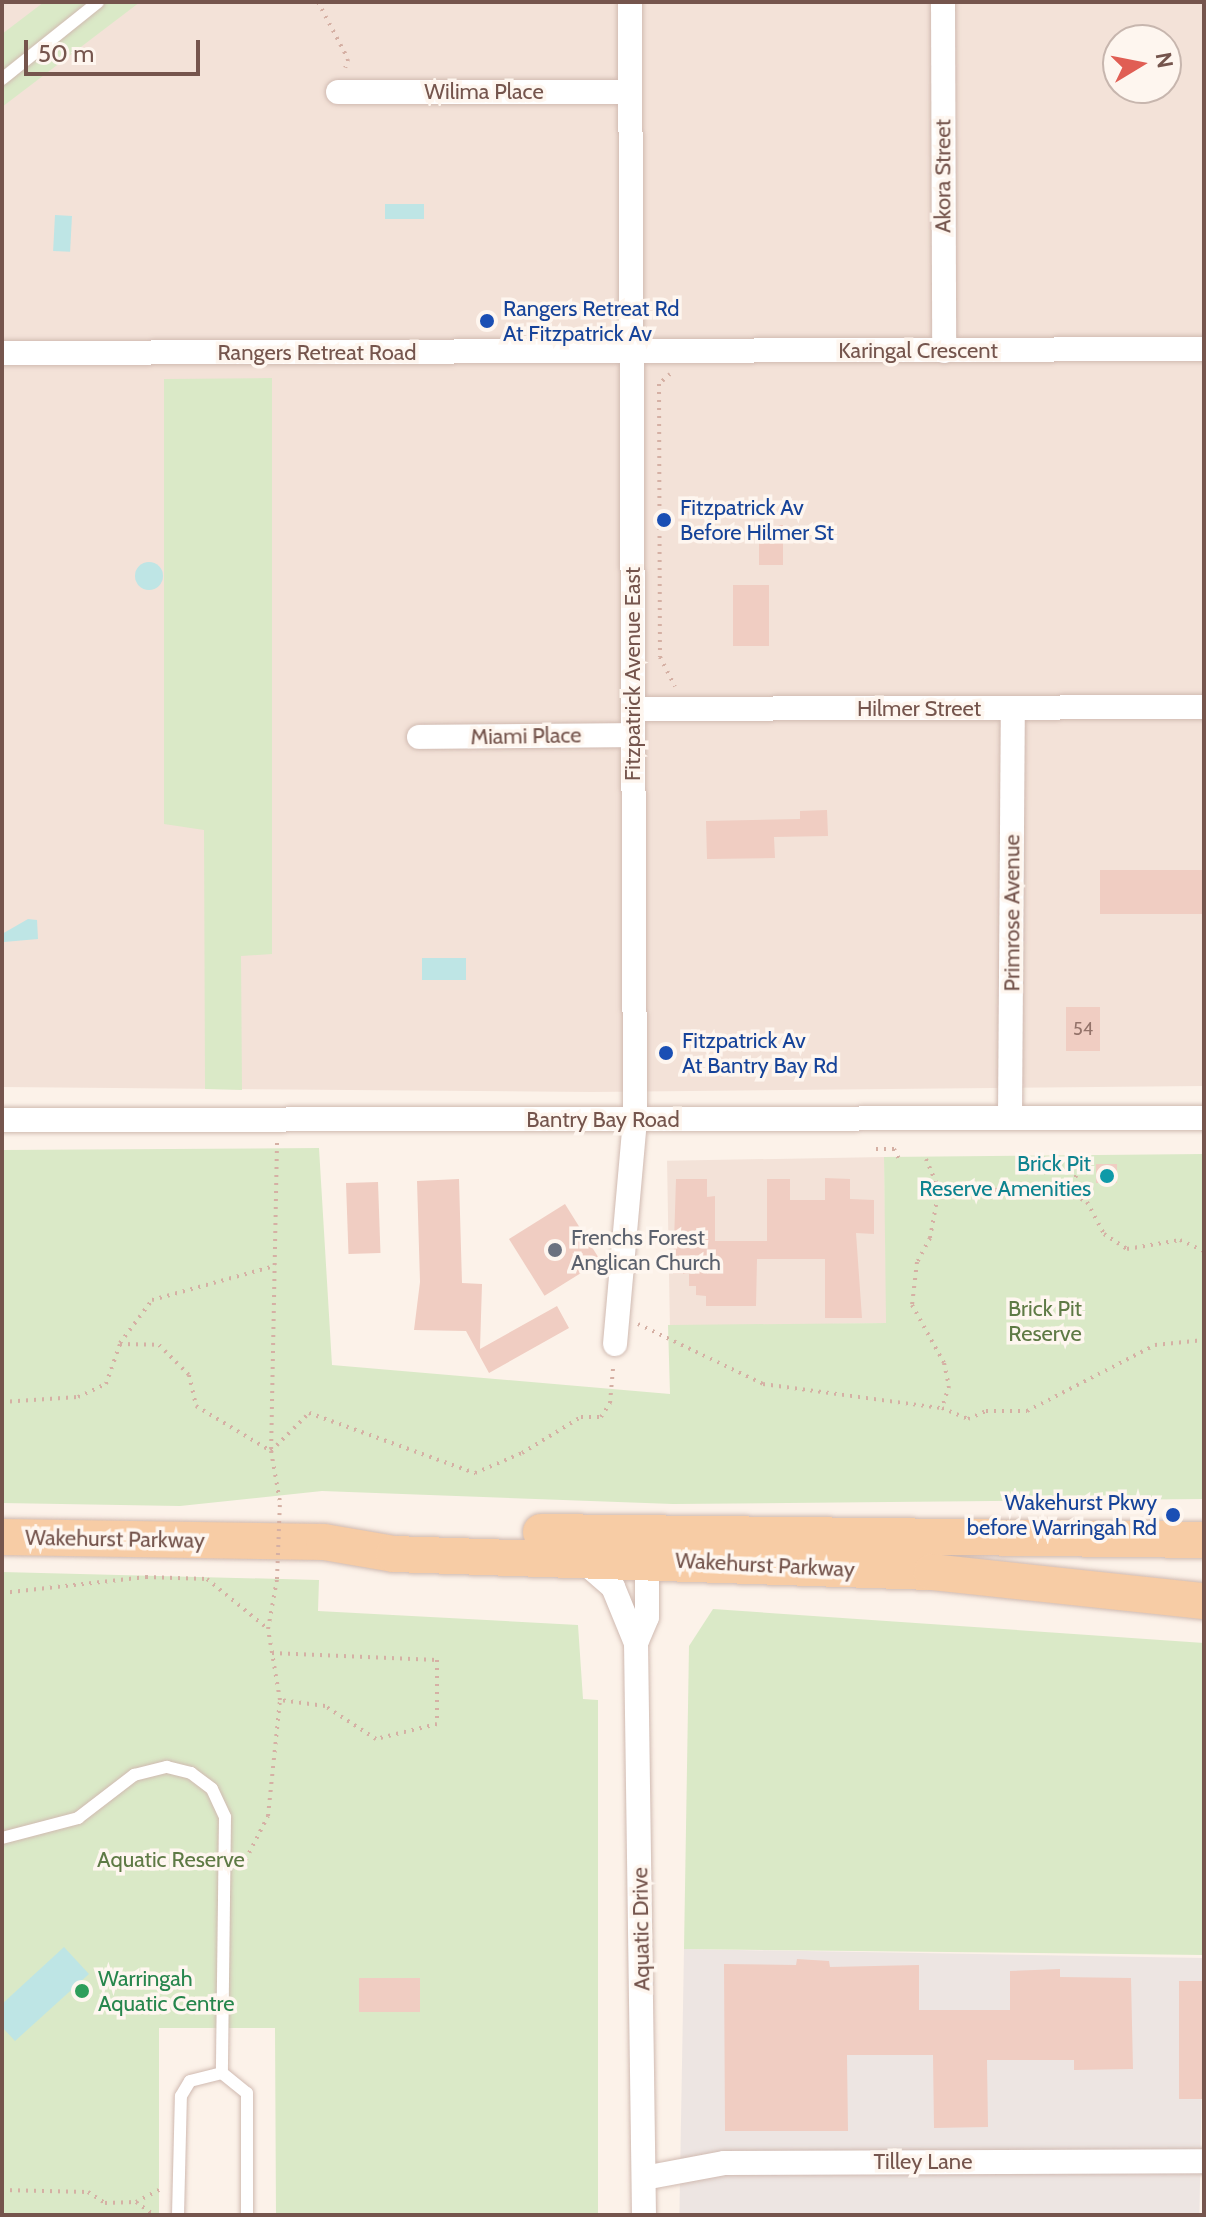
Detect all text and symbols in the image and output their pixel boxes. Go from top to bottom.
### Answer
scale bar [28,24,204,74]
north arrow [1102,24,1182,104]
text: 50 m [38,39,94,68]
text: N [1150,50,1179,70]
street label: Wilima Place [424,79,544,105]
street label: Akora Street [930,119,956,233]
place label: Rangers Retreat Rd At Fitzpatrick Av [503,295,679,346]
marker: Rangers Retreat Rd At Fitzpatrick Av [478,312,496,330]
street label: Karingal Crescent [838,338,998,364]
street label: Rangers Retreat Road [217,340,417,366]
place label: Fitzpatrick Av Before Hilmer St [680,494,834,546]
marker: Fitzpatrick Av Before Hilmer St [655,511,673,529]
street label: Fitzpatrick Avenue East [620,567,646,781]
street label: Hilmer Street [857,696,981,722]
street label: Miami Place [470,722,582,750]
street label: Primrose Avenue [999,834,1025,992]
house number: 54 [1073,1018,1093,1040]
place label: Fitzpatrick Av At Bantry Bay Rd [682,1027,838,1078]
marker: Fitzpatrick Av At Bantry Bay Rd [657,1044,675,1062]
street label: Bantry Bay Road [526,1107,680,1133]
place label: Brick Pit Reserve Amenities [919,1150,1091,1202]
marker: Brick Pit Reserve Amenities [1098,1167,1116,1185]
place label: Frenchs Forest Anglican Church [571,1224,721,1276]
marker: Frenchs Forest Anglican Church [546,1241,564,1259]
park label: Brick Pit Reserve [1008,1295,1082,1346]
place label: Wakehurst Pkwy before Warringah Rd [967,1489,1157,1540]
marker: Wakehurst Pkwy before Warringah Rd [1164,1506,1182,1524]
street label: Wakehurst Parkway [25,1524,205,1554]
street label: Wakehurst Parkway [675,1547,855,1583]
park label: Aquatic Reserve [97,1847,245,1873]
street label: Aquatic Drive [627,1867,655,1991]
place label: Warringah Aquatic Centre [98,1965,234,2016]
marker: Warringah Aquatic Centre [73,1982,91,2000]
street label: Tilley Lane [874,2149,972,2175]

